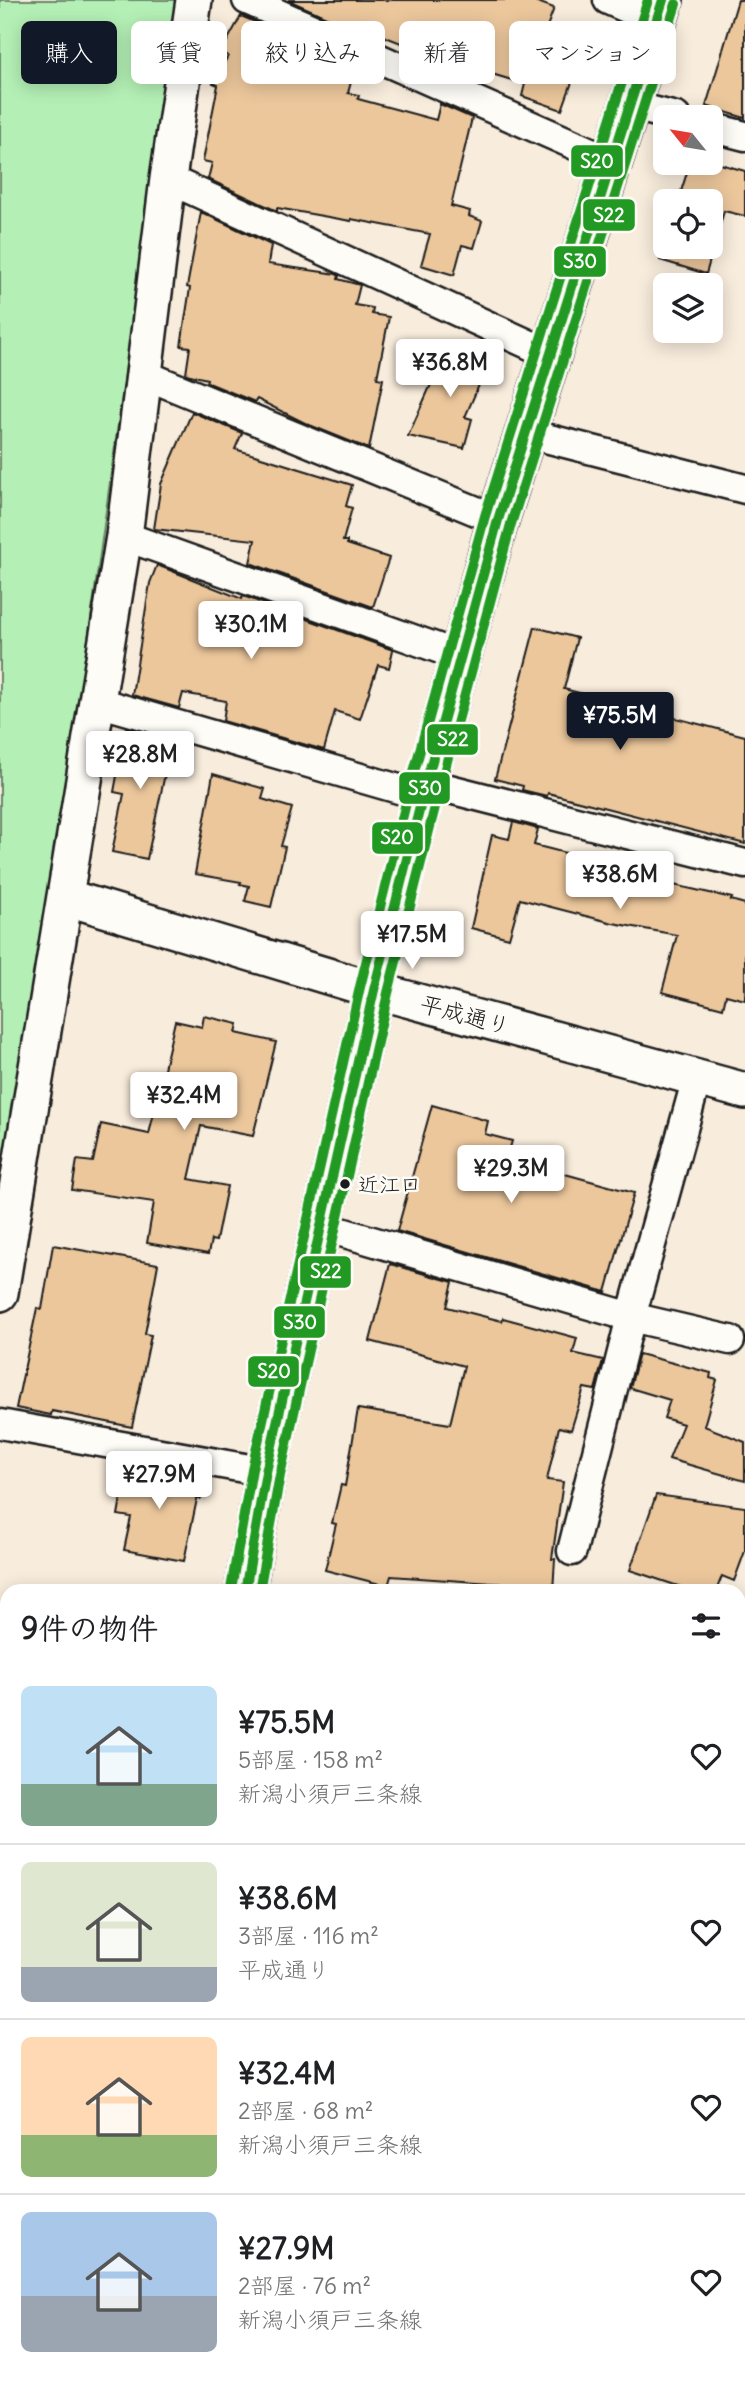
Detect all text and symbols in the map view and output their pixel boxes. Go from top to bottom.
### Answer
chip: 購入 [21,21,117,84]
chip: 賃貸 [131,21,227,84]
chip: 絞り込み [241,21,385,84]
chip: 新着 [399,21,495,84]
chip: マンション [509,21,676,84]
north arrow [653,105,723,175]
map controls [653,105,723,343]
line badge: S20 [570,144,624,178]
text: S20 [580,149,614,173]
button: locate [653,189,723,259]
line badge: S22 [582,198,636,232]
text: S22 [593,203,625,227]
line badge: S30 [553,245,607,278]
text: S30 [563,249,597,273]
button: layers [653,273,723,343]
pin: ¥36.8M [393,340,507,399]
text: ¥36.8M [412,347,488,376]
pin: ¥30.1M [194,602,308,661]
text: ¥30.1M [214,609,288,638]
pin: ¥75.5M [563,692,677,752]
text: ¥75.5M [583,700,657,729]
line badge: S22 [426,723,479,756]
text: S22 [437,727,469,751]
pin: ¥28.8M [83,732,197,791]
text: ¥28.8M [102,739,178,768]
line badge: S30 [398,771,451,805]
text: S30 [408,776,442,800]
line badge: S20 [371,821,424,855]
text: S20 [380,825,414,849]
pin: ¥38.6M [563,852,677,911]
text: ¥38.6M [582,859,658,888]
pin: ¥17.5M [355,912,469,971]
text: ¥17.5M [377,919,447,948]
street label: 平成通り [417,989,513,1040]
pin: ¥32.4M [127,1072,241,1132]
text: ¥32.4M [146,1080,222,1109]
pin: ¥29.3M [454,1146,568,1205]
text: ¥29.3M [473,1153,549,1182]
place label: 近江口 [358,1171,421,1198]
marker: 近江口 [338,1177,352,1191]
line badge: S22 [299,1255,352,1289]
text: S22 [310,1259,342,1283]
line badge: S30 [273,1305,326,1339]
text: S30 [283,1310,317,1334]
line badge: S20 [247,1355,300,1388]
text: S20 [257,1359,291,1383]
pin: ¥27.9M [102,1452,216,1511]
text: ¥27.9M [122,1459,196,1488]
icon: filters [687,1607,725,1645]
text: 9件の物件 [21,1609,158,1647]
text: ¥75.5M [238,1703,335,1741]
icon: home [77,1714,161,1798]
icon: heart [687,1737,725,1775]
text: 5部屋 · 158 m² [238,1745,383,1774]
text: 新潟小須戸三条線 [238,1779,422,1808]
text: ¥38.6M [238,1879,338,1917]
icon: home [77,1890,161,1974]
icon: heart [687,1913,725,1951]
text: 3部屋 · 116 m² [238,1921,379,1950]
text: 平成通り [238,1955,330,1984]
text: ¥32.4M [238,2054,336,2092]
icon: home [77,2065,161,2149]
icon: heart [687,2088,725,2126]
text: 2部屋 · 68 m² [238,2096,373,2125]
text: 新潟小須戸三条線 [238,2130,422,2159]
text: ¥27.9M [238,2229,335,2267]
icon: home [77,2240,161,2324]
icon: heart [687,2263,725,2301]
text: 2部屋 · 76 m² [238,2271,371,2300]
text: 新潟小須戸三条線 [238,2305,422,2334]

